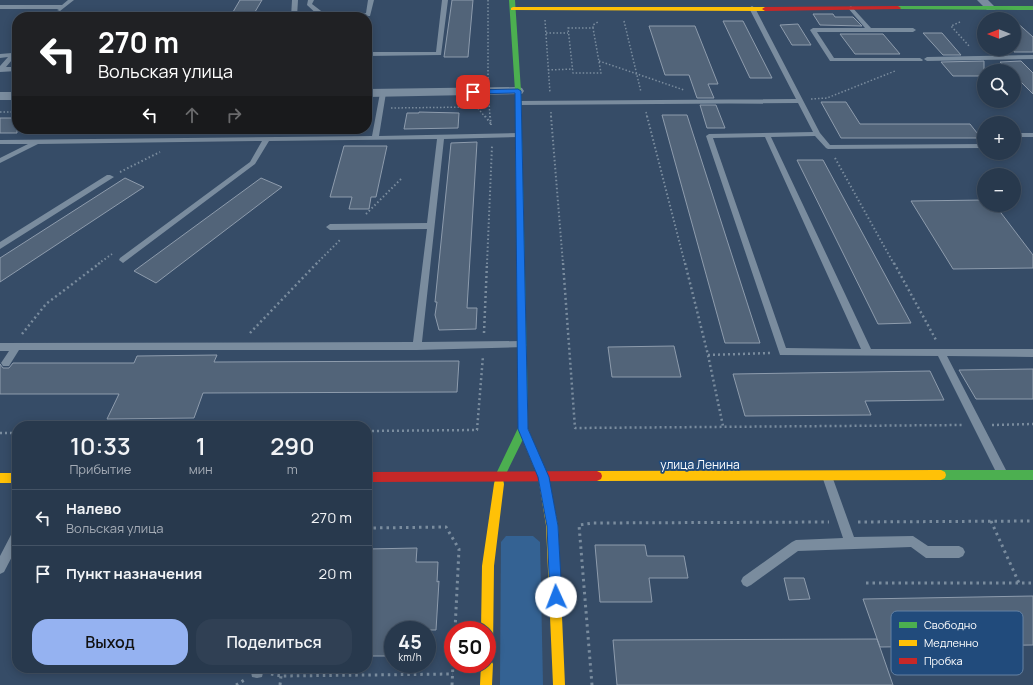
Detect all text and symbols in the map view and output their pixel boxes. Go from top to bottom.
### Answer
north arrow [977,12,1021,56]
map controls [977,12,1021,212]
text: 270 m [98,23,179,61]
icon: left [32,28,84,80]
text: Вольская улица [98,59,233,83]
button: search [977,64,1021,108]
pin [456,75,490,109]
icon: arrive [462,81,484,103]
icon: left [139,104,161,126]
icon: ahead [181,104,203,126]
icon: right [223,104,245,126]
button: + [977,116,1021,160]
button: − [977,168,1021,212]
text: 10:33 [70,429,131,462]
text: 1 [196,429,206,462]
text: 290 [270,429,315,462]
street label: улица Ленина [660,456,740,473]
text: Прибытие [69,460,131,478]
text: мин [189,460,213,478]
text: m [287,460,298,478]
text: Налево [66,498,121,519]
icon: left [32,507,54,529]
text: 270 m [311,507,352,528]
text: Вольская улица [66,519,163,537]
icon: arrive [32,563,54,585]
text: Пункт назначения [66,563,202,584]
text: 20 m [319,563,352,584]
position arrow [535,576,577,618]
legend [891,611,1023,675]
text: Свободно [924,617,977,632]
button: Выход [32,619,188,665]
button: Поделиться [196,619,352,665]
speed limit sign: 50 [444,621,496,673]
text: 45 [398,628,422,655]
text: Медленно [924,635,979,650]
text: km/h [398,650,422,664]
text: Пробка [924,653,963,668]

